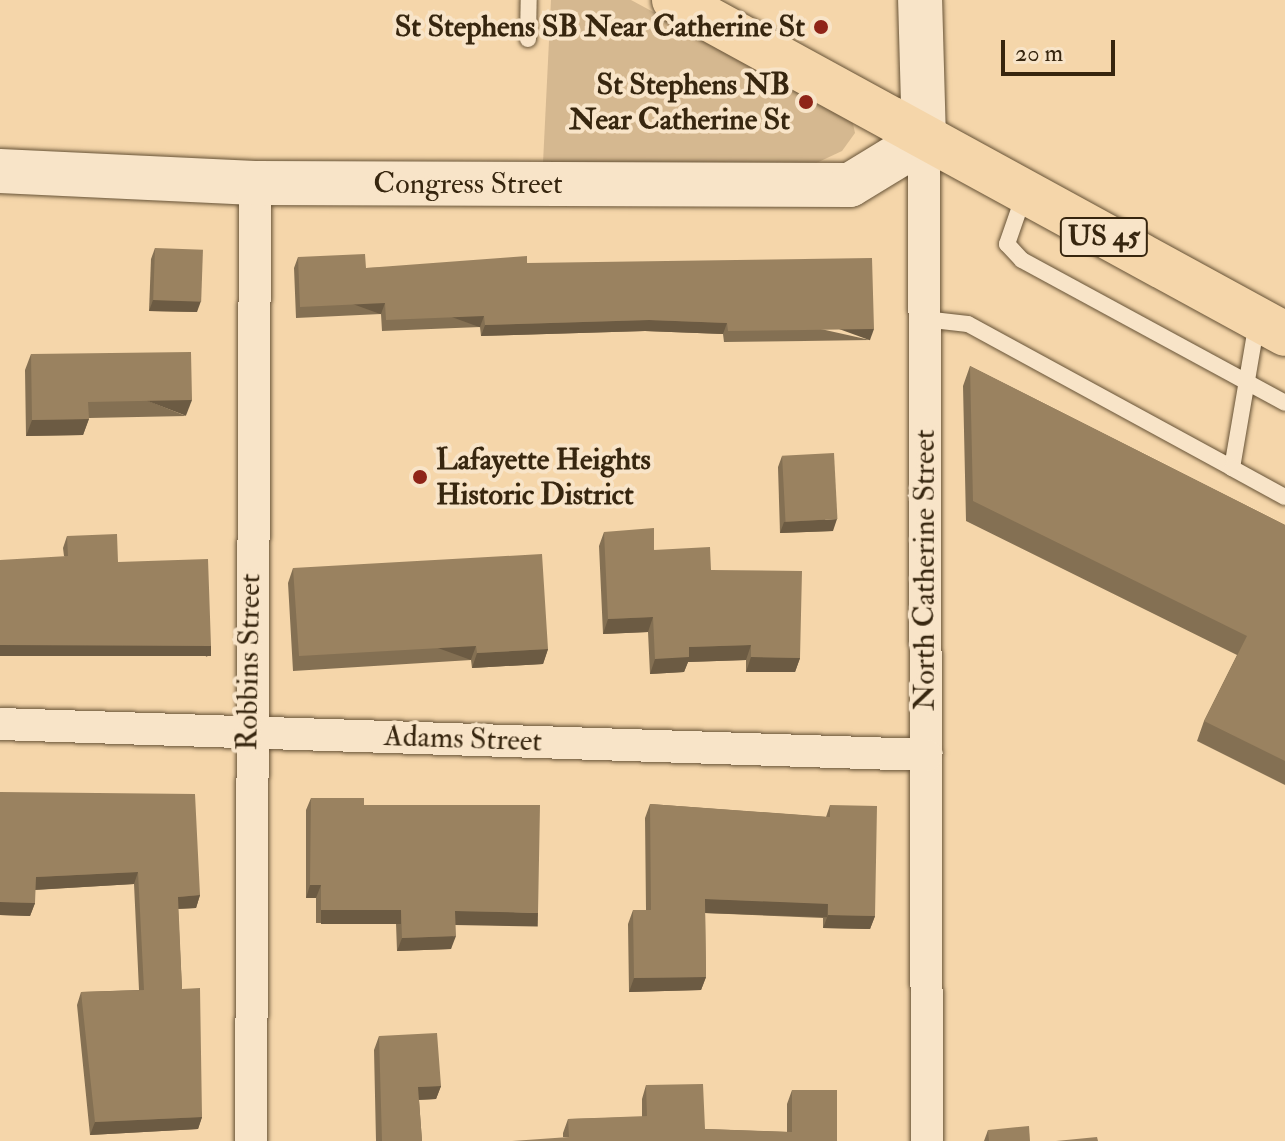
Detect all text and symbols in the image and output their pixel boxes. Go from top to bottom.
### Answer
place label: St Stephens SB Near Catherine St [395,9,805,45]
marker: St Stephens SB Near Catherine St [812,18,830,36]
scale bar [1005,24,1119,74]
text: 20 m [1015,38,1063,69]
place label: St Stephens NB Near Catherine St [569,67,790,138]
marker: St Stephens NB Near Catherine St [797,93,815,111]
street label: Congress Street [373,166,563,202]
road number: US 45 [1058,213,1150,261]
street label: North Catherine Street [907,429,943,711]
place label: Lafayette Heights Historic District [436,442,651,512]
marker: Lafayette Heights Historic District [411,468,429,486]
street label: Robbins Street [229,573,269,751]
street label: Adams Street [383,718,543,760]

